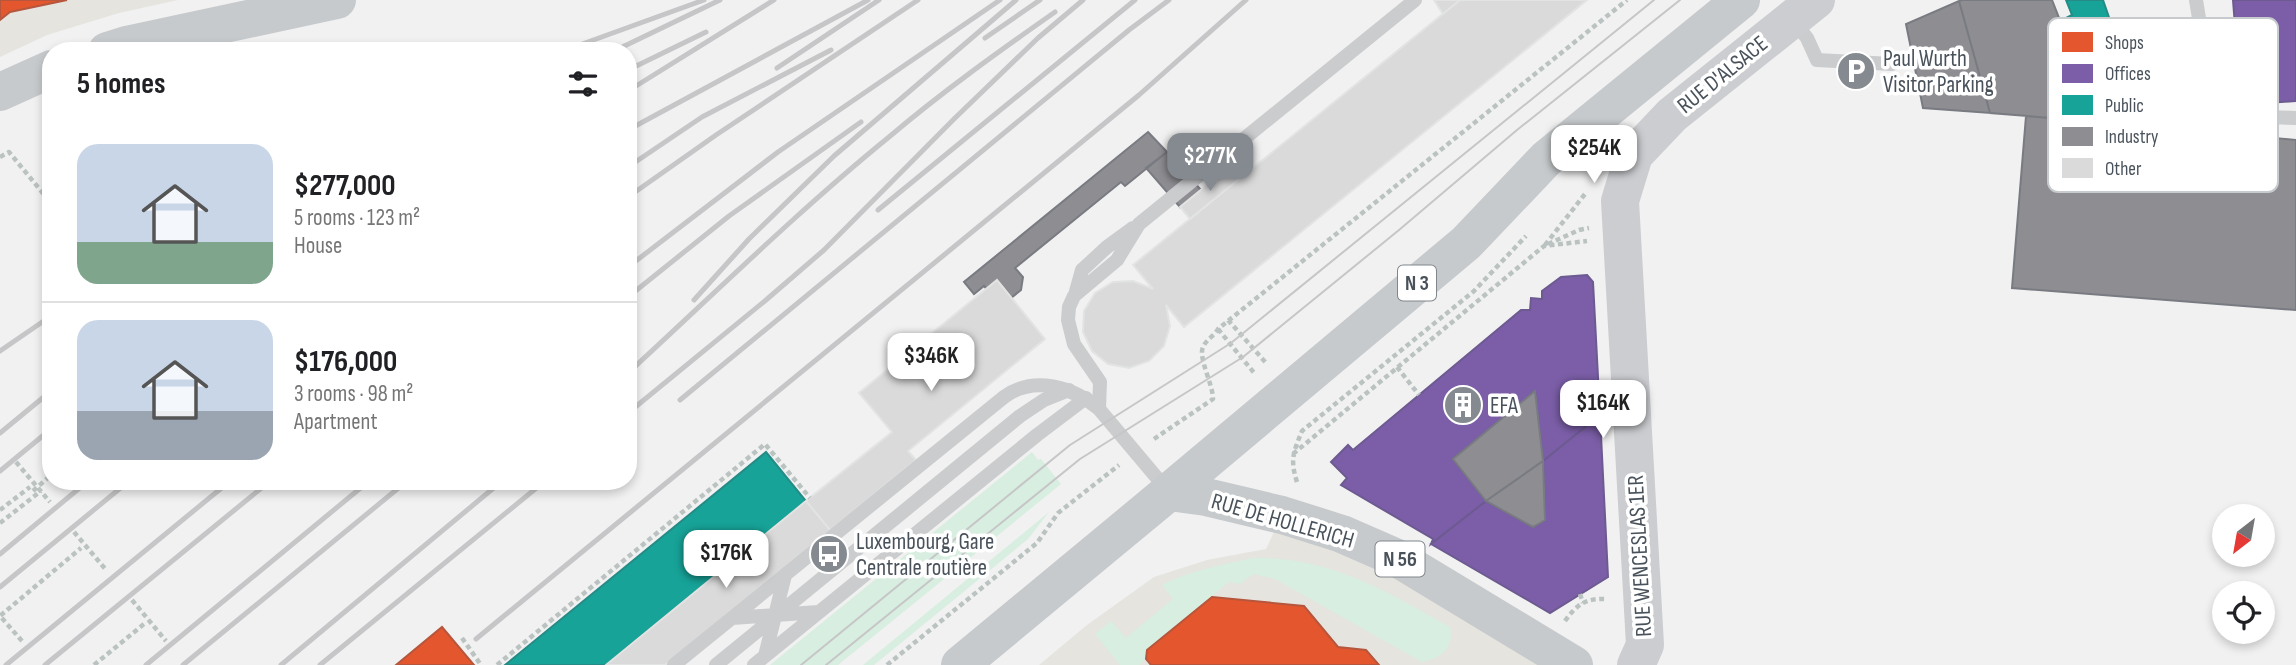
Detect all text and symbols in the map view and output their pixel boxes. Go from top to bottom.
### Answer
legend [2048,18,2278,192]
street label: RUE D'ALSACE [1672,30,1774,120]
text: Shops [2105,32,2144,55]
place label: Paul Wurth Visitor Parking [1883,45,1994,99]
parking icon: Paul Wurth Visitor Parking [1835,50,1877,92]
text: Offices [2105,63,2151,86]
icon: filters [564,65,602,103]
text: 5 homes [77,66,166,102]
text: Public [2105,95,2144,118]
pin: $254K [1545,125,1643,185]
text: Industry [2105,126,2159,149]
pin: $277K [1161,134,1259,193]
text: $254K [1567,134,1621,162]
text: $277K [1183,142,1237,170]
text: Other [2105,158,2142,181]
text: $277,000 [294,168,395,204]
icon: home [133,172,217,256]
text: 5 rooms · 123 m² [294,204,420,232]
text: House [294,232,342,260]
road number: N 3 [1398,266,1436,300]
pin: $346K [882,334,980,393]
text: $346K [904,342,958,370]
text: $176,000 [294,344,397,380]
icon: home [133,348,217,432]
text: 3 rooms · 98 m² [294,380,413,408]
pin: $164K [1554,380,1652,440]
building icon: EFA [1442,384,1484,426]
text: $164K [1576,389,1630,417]
place label: EFA [1490,392,1518,420]
text: Apartment [294,408,378,436]
street label: RUE WENCESLAS 1ER [1622,474,1658,638]
street label: RUE DE HOLLERICH [1208,487,1357,555]
north arrow [2212,504,2275,567]
map controls [2212,504,2275,644]
place label: Luxembourg, Gare Centrale routière [856,528,994,582]
pin: $176K [677,530,775,590]
bus stop icon: Luxembourg, Gare Centrale routière [808,533,850,575]
text: $176K [700,539,752,567]
road number: N 56 [1376,542,1424,576]
button: locate [2212,581,2275,644]

